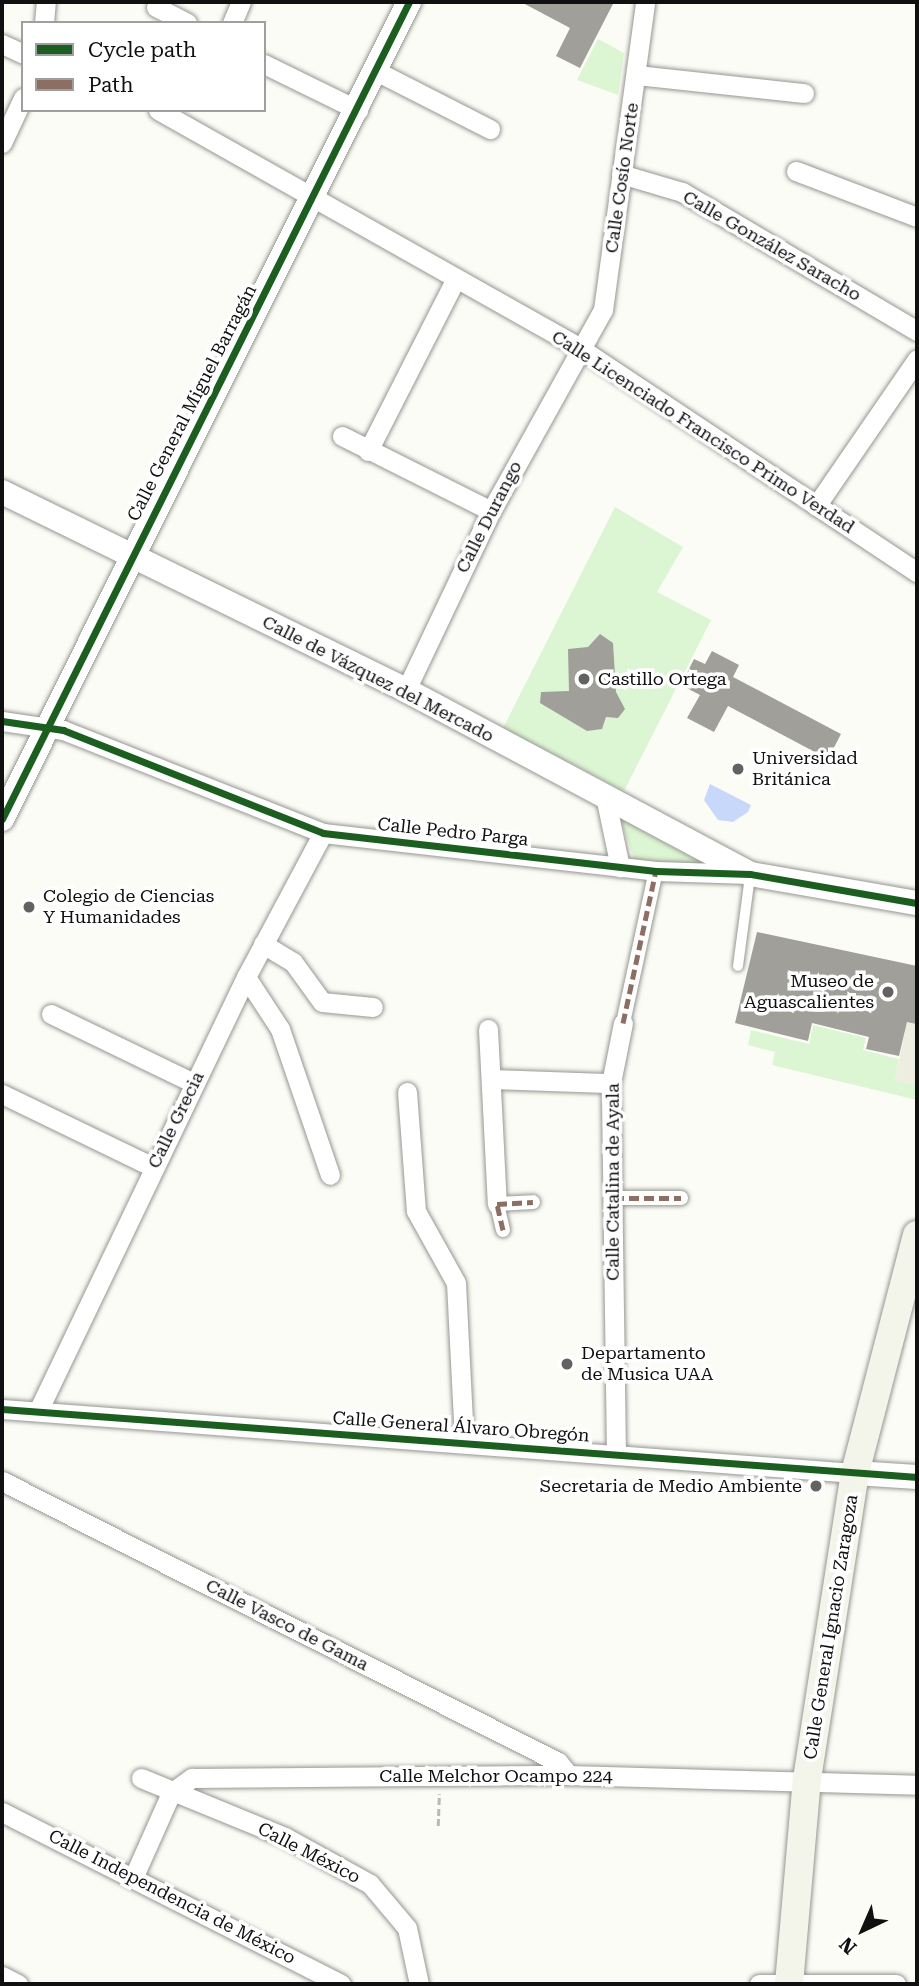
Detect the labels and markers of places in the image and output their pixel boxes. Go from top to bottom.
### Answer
place label: Castillo Ortega [598,668,726,690]
marker: Castillo Ortega [576,671,592,687]
place label: Universidad Británica [752,748,858,790]
marker: Universidad Británica [730,761,746,777]
place label: Colegio de Ciencias Y Humanidades [43,886,214,928]
marker: Colegio de Ciencias Y Humanidades [21,899,37,915]
place label: Museo de Aguascalientes [744,971,874,1014]
marker: Museo de Aguascalientes [880,984,896,1000]
place label: Departamento de Musica UAA [581,1343,713,1386]
marker: Departamento de Musica UAA [559,1356,575,1372]
place label: Secretaria de Medio Ambiente [540,1475,802,1497]
marker: Secretaria de Medio Ambiente [808,1478,824,1494]

